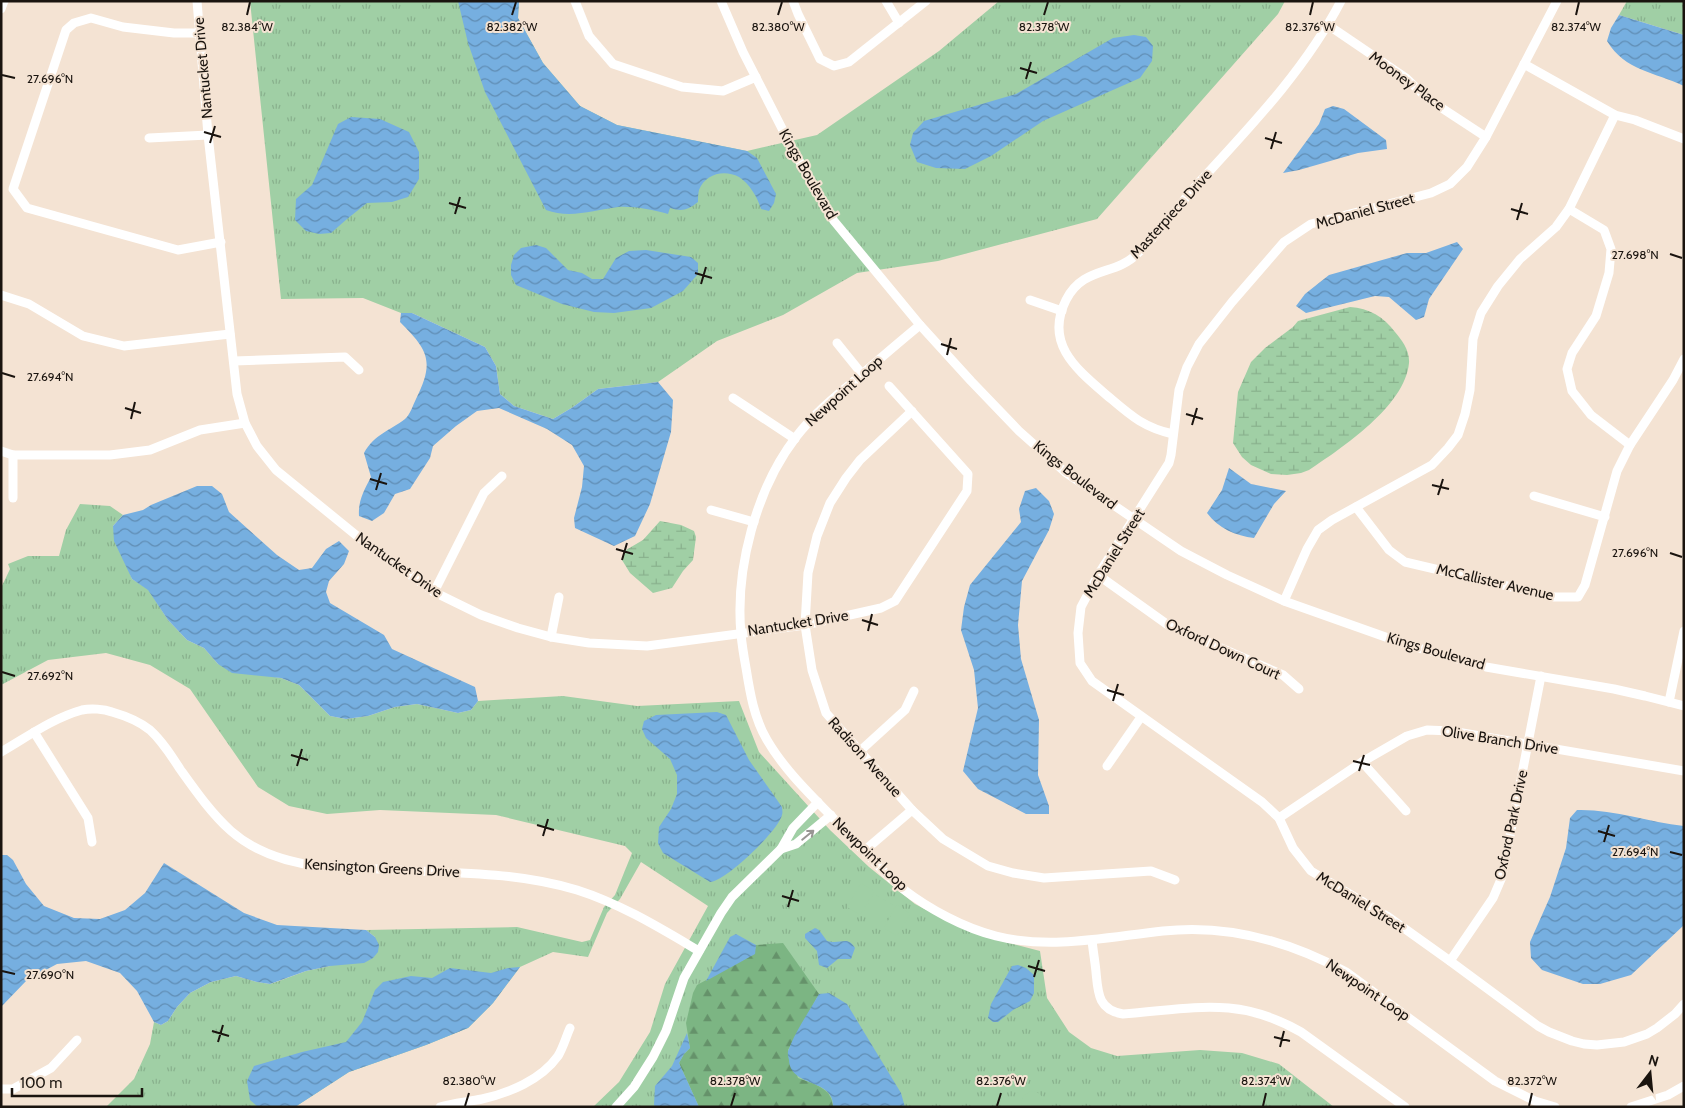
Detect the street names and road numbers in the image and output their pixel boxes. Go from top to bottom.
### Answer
street label: Nantucket Drive [190,16,216,119]
street label: Mooney Place [1366,48,1449,115]
street label: Kings Boulevard [775,126,841,222]
street label: Masterpiece Drive [1126,166,1216,262]
street label: McDaniel Street [1314,189,1416,233]
street label: Newpoint Loop [802,352,886,430]
street label: Kings Boulevard [1030,437,1120,513]
street label: McDaniel Street [1080,505,1148,601]
street label: Nantucket Drive [352,528,446,602]
street label: McCallister Avenue [1435,560,1556,604]
street label: Nantucket Drive [746,606,850,640]
street label: Oxford Down Court [1163,615,1283,683]
street label: Kings Boulevard [1385,628,1487,674]
street label: Radison Avenue [824,713,906,801]
street label: Olive Branch Drive [1441,722,1560,758]
street label: Oxford Park Drive [1491,768,1531,882]
street label: Newpoint Loop [829,814,911,894]
street label: Kensington Greens Drive [304,855,461,881]
street label: McDaniel Street [1313,868,1409,936]
street label: Newpoint Loop [1323,955,1413,1025]

